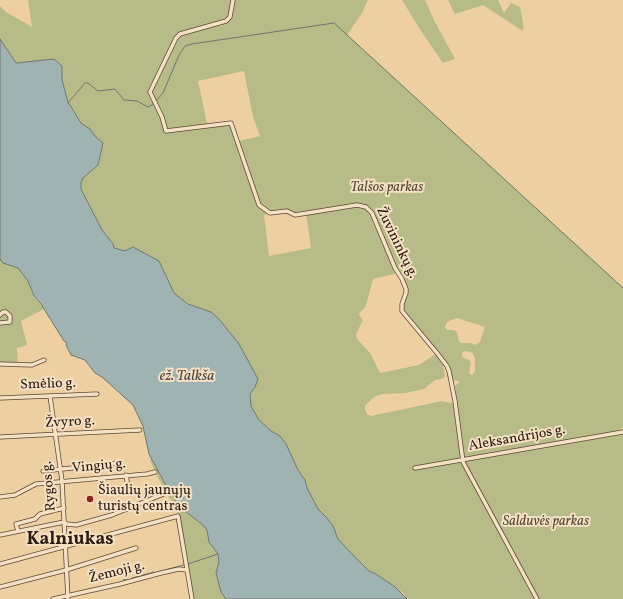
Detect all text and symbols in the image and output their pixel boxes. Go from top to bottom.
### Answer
park label: Talšos parkas [351,180,423,196]
street label: Žuvininkų g. [371,204,421,282]
water label: ež. Talkša [160,368,214,386]
street label: Smėlio g. [20,376,76,394]
street label: Žvyro g. [45,413,95,433]
street label: Aleksandrijos g. [467,422,567,456]
street label: Vingių g. [71,456,127,478]
street label: Rygos g. [39,460,61,512]
place label: Šiaulių jaunųjų turistų centras [98,483,191,516]
marker: Šiaulių jaunųjų turistų centras [85,494,95,504]
park label: Salduvės parkas [503,514,589,530]
district label: Kalniukas [26,530,114,552]
street label: Žemoji g. [87,558,147,588]

